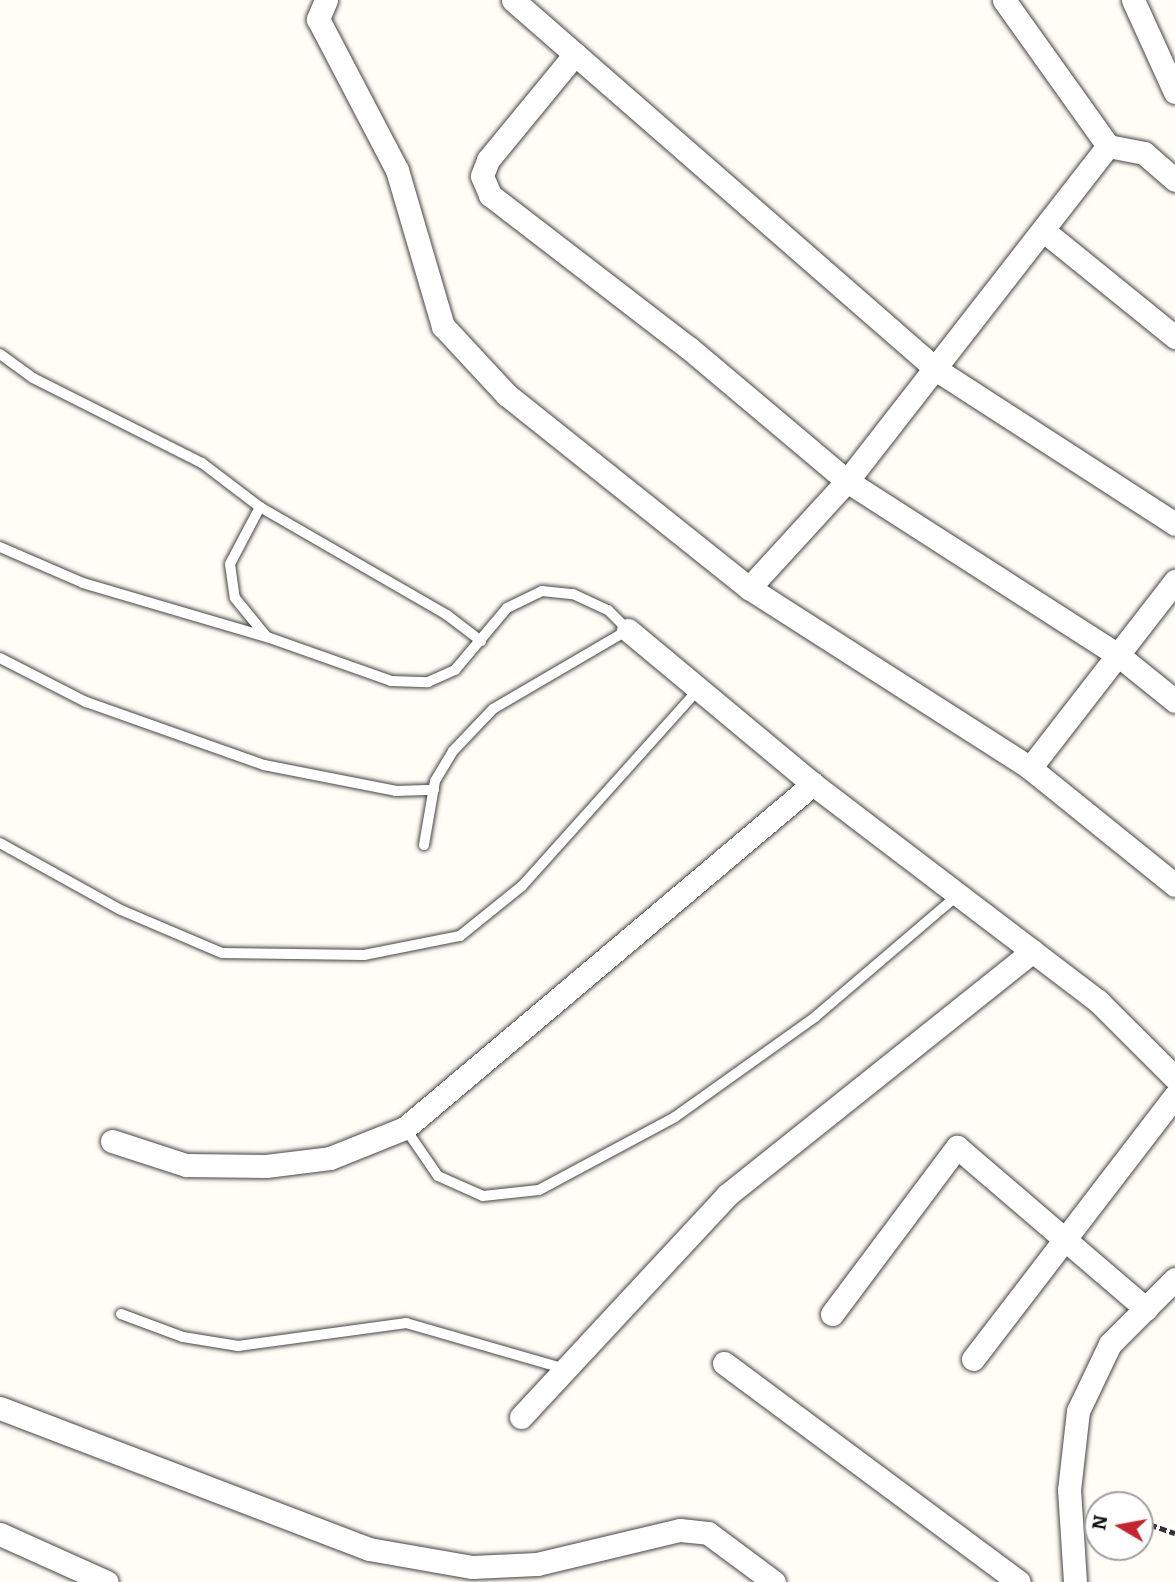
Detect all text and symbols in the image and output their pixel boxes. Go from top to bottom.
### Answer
north arrow [1084,1491,1154,1561]
text: N [1087,1513,1112,1532]

